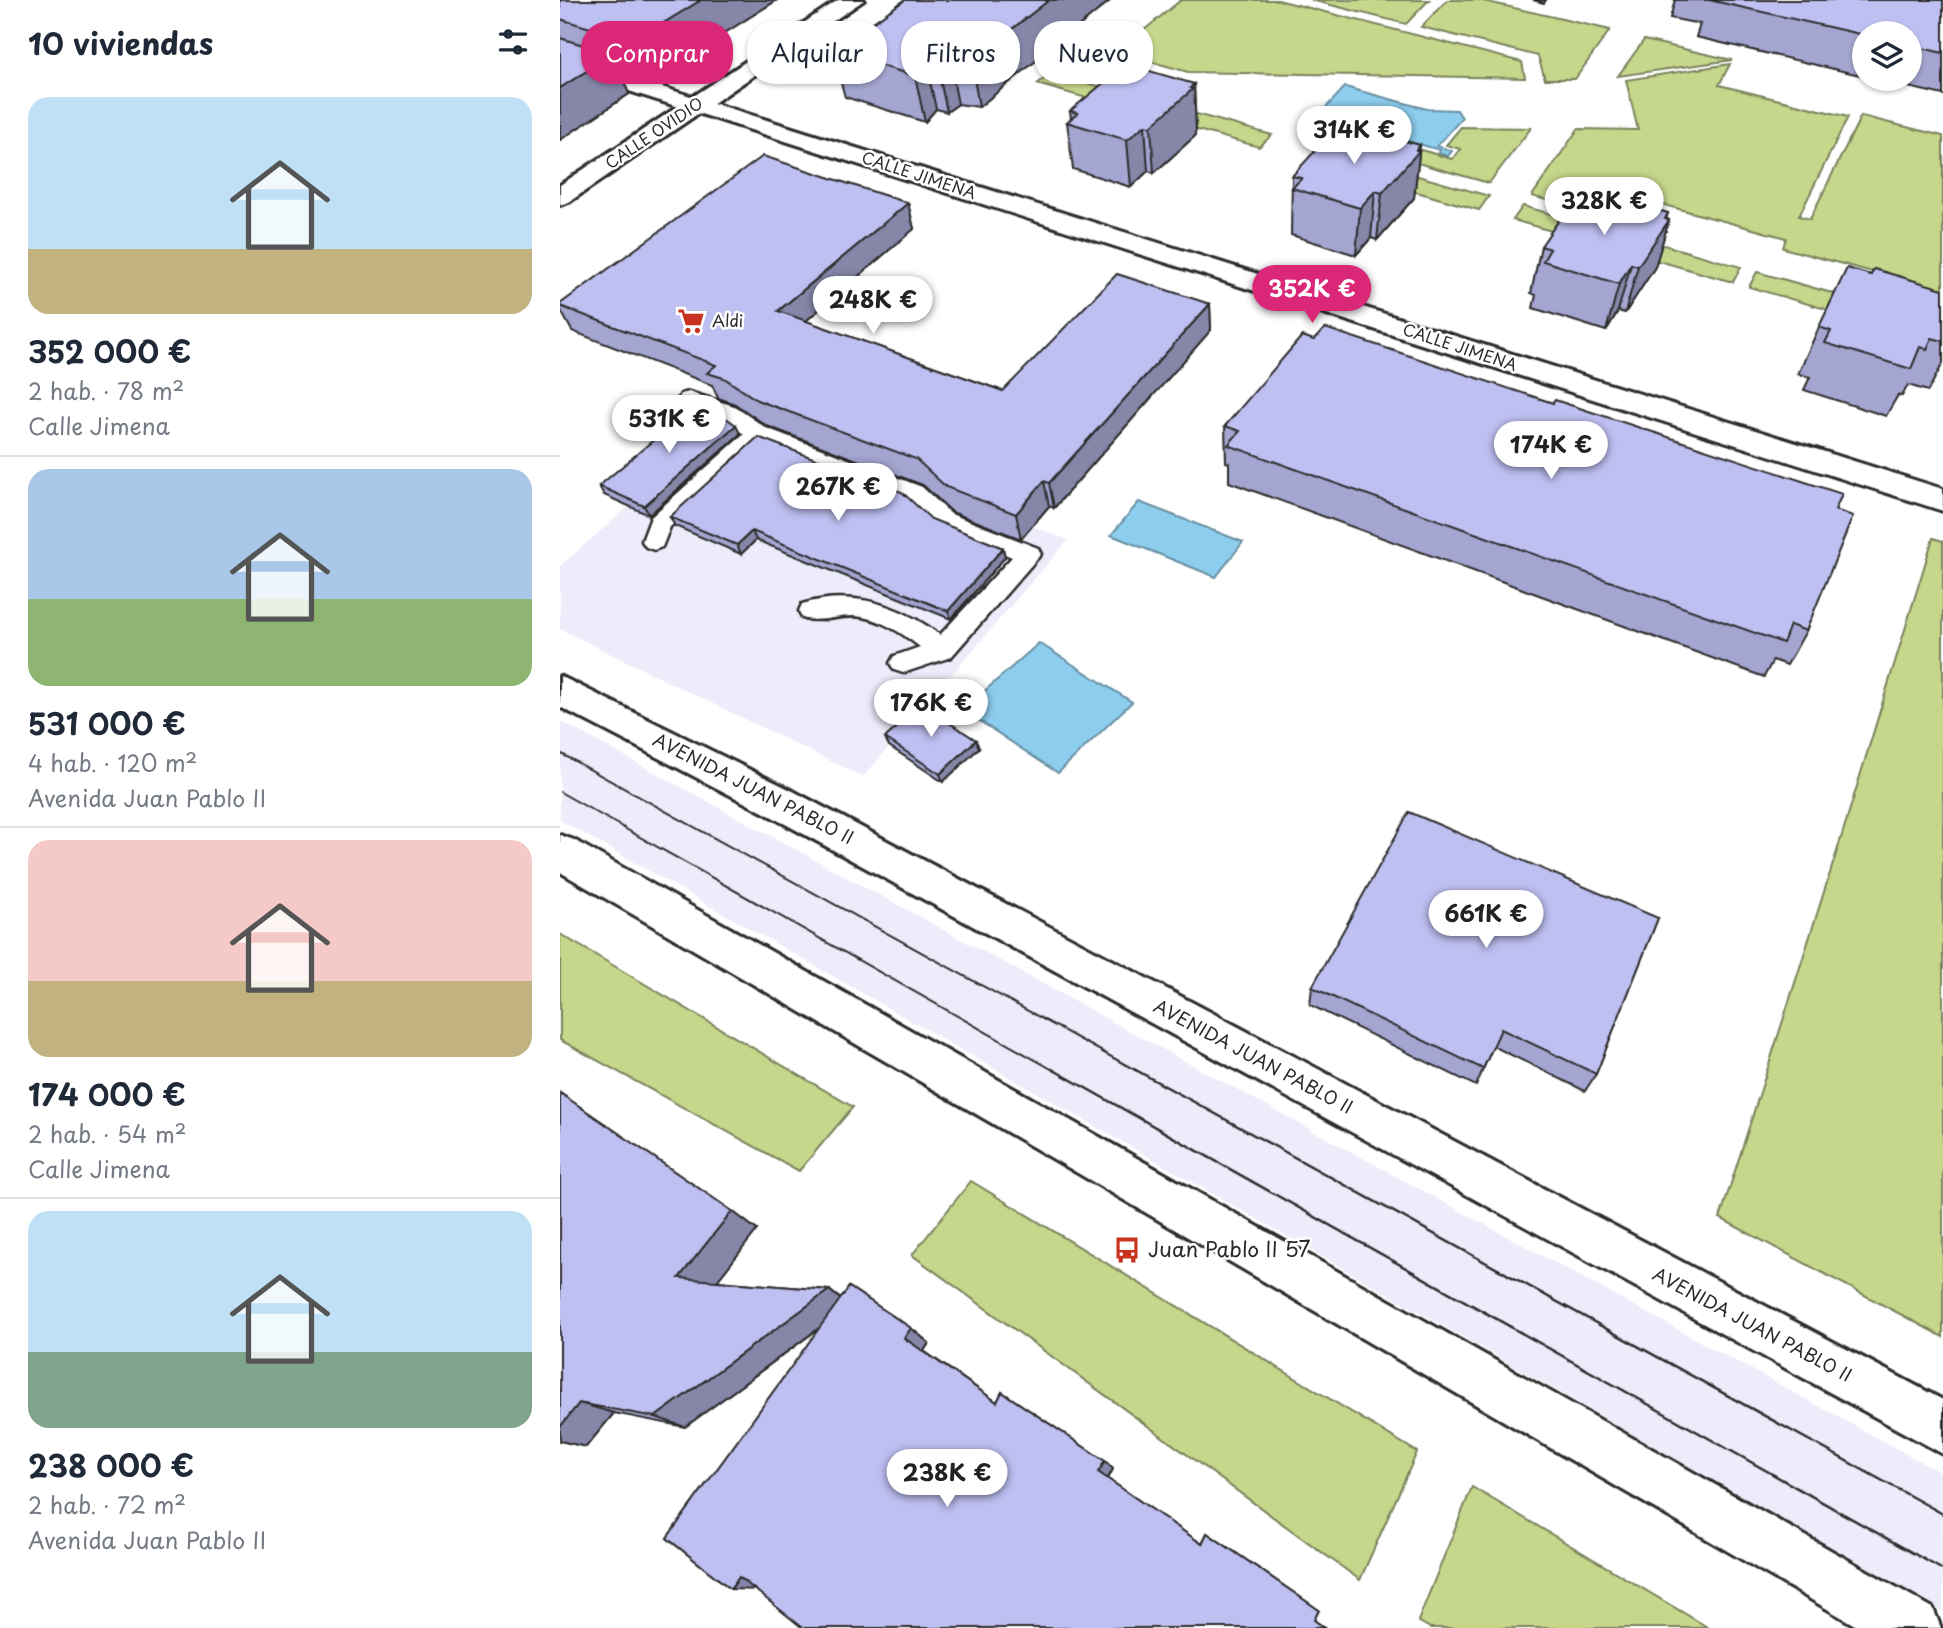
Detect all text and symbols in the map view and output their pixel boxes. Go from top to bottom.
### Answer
text: 10 viviendas [28,20,213,65]
chip: Comprar [581,21,733,84]
chip: Alquilar [747,21,887,84]
chip: Filtros [901,21,1020,84]
chip: Nuevo [1034,21,1153,84]
map controls [1852,21,1922,91]
button: layers [1852,21,1922,91]
icon: filters [494,23,532,61]
street label: CALLE OVIDIO [600,90,707,174]
pin: 314K € [1297,106,1411,166]
text: 314K € [1313,111,1395,146]
icon: home [217,142,343,268]
street label: CALLE JIMENA [859,144,980,204]
pin: 328K € [1547,177,1661,237]
text: 328K € [1561,182,1647,217]
pin: 352K € [1255,266,1369,325]
text: 352K € [1268,270,1356,305]
pin: 248K € [816,276,930,336]
text: 248K € [829,281,917,316]
supermarket icon: Aldi [676,306,706,336]
place label: Aldi [712,308,743,332]
street label: CALLE JIMENA [1400,316,1521,376]
text: 352 000 € [28,328,191,373]
text: 2 hab. · 78 m² [28,373,184,408]
pin: 531K € [612,396,726,455]
text: 531K € [628,400,710,435]
text: Calle Jimena [28,408,170,443]
pin: 174K € [1494,421,1608,481]
text: 174K € [1510,426,1592,461]
pin: 267K € [781,463,895,523]
text: 267K € [795,468,881,503]
icon: home [217,514,343,640]
pin: 176K € [874,680,988,739]
text: 176K € [890,684,972,719]
text: 531 000 € [28,700,186,745]
street label: AVENIDA JUAN PABLO II [649,725,859,850]
text: 4 hab. · 120 m² [28,745,197,780]
text: Avenida Juan Pablo II [28,780,266,815]
icon: home [217,885,343,1011]
pin: 661K € [1429,890,1543,950]
text: 661K € [1445,895,1527,930]
street label: AVENIDA JUAN PABLO II [1149,992,1358,1120]
text: 174 000 € [28,1071,186,1116]
text: 2 hab. · 54 m² [28,1116,187,1151]
text: Calle Jimena [28,1151,170,1186]
place label: Juan Pablo II 57 [1148,1232,1311,1264]
bus stop icon: Juan Pablo II 57 [1112,1235,1142,1265]
icon: home [217,1256,343,1382]
street label: AVENIDA JUAN PABLO II [1648,1260,1857,1388]
text: 238 000 € [28,1442,194,1487]
pin: 238K € [890,1450,1004,1509]
text: 238K € [903,1454,991,1489]
text: 2 hab. · 72 m² [28,1487,186,1522]
text: Avenida Juan Pablo II [28,1522,266,1557]

